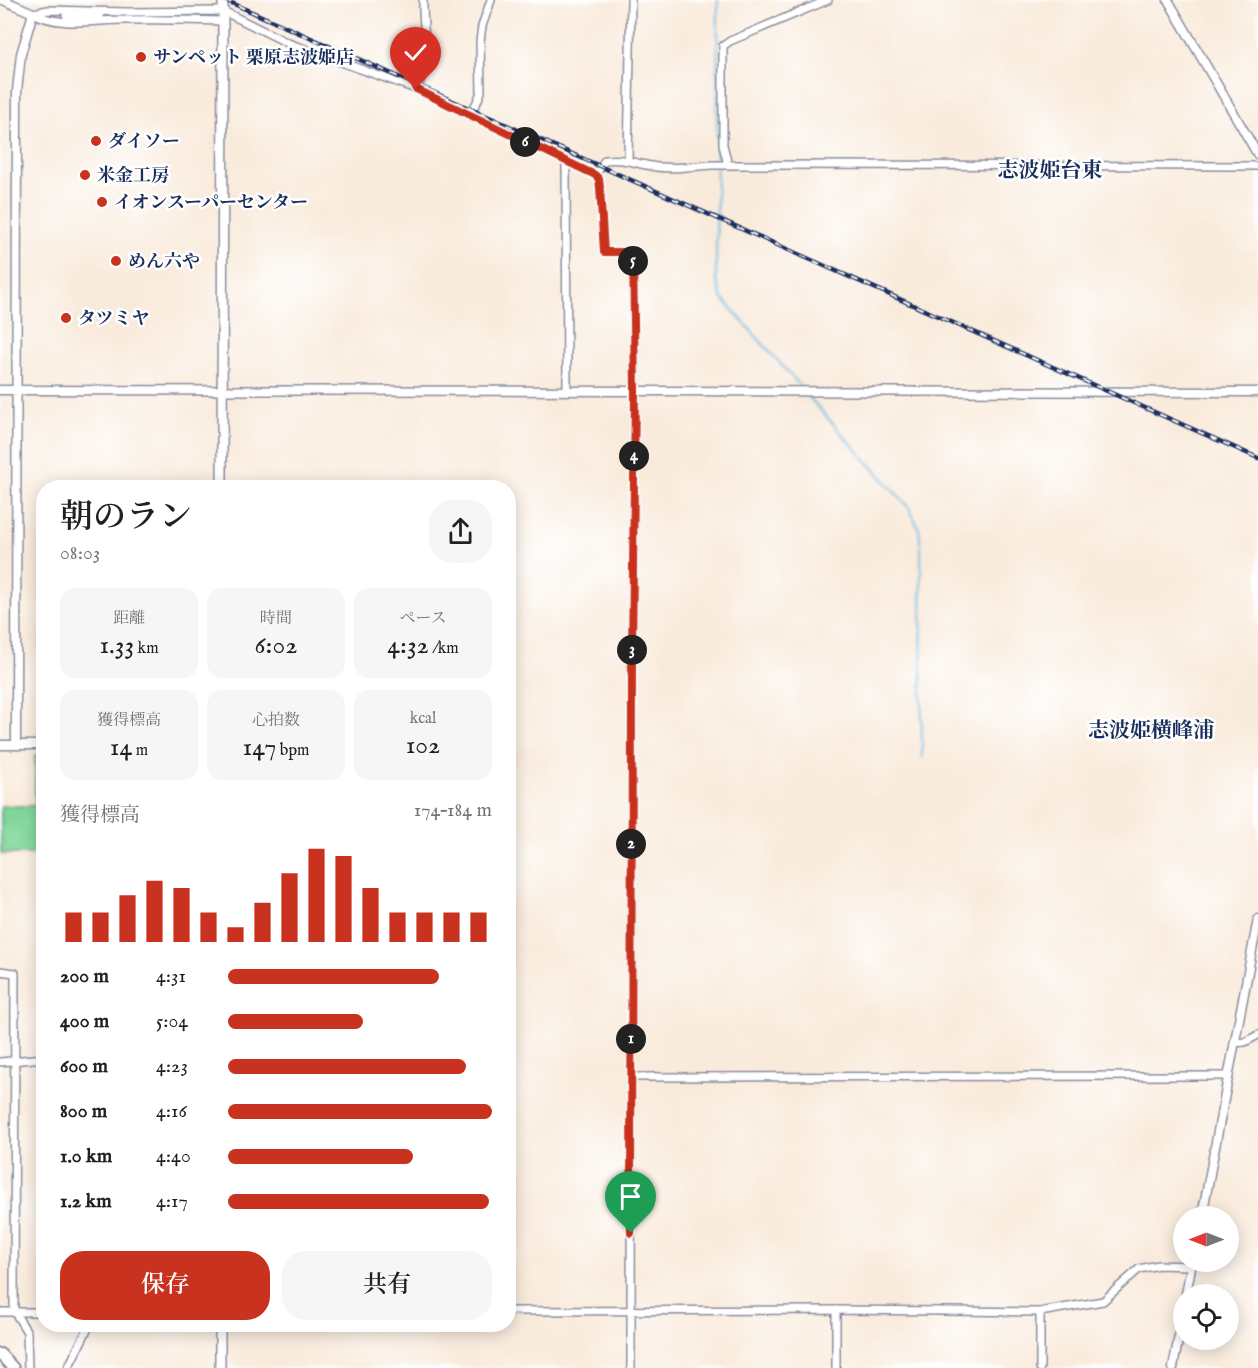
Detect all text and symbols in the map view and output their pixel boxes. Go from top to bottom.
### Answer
pin [390,27,441,89]
icon: check [399,36,432,69]
place label: サンペット 栗原志波姫店 [153,47,354,70]
marker: サンペット 栗原志波姫店 [134,50,148,64]
pin: 6 [510,127,540,157]
place label: ダイソー [108,131,180,154]
text: 6 [522,132,528,152]
marker: ダイソー [89,134,103,148]
district label: 志波姫台東 [998,158,1103,185]
place label: 米金工房 [97,165,169,188]
marker: 米金工房 [78,168,92,182]
place label: イオンスーパーセンター [114,192,308,215]
marker: イオンスーパーセンター [95,195,109,209]
pin: 5 [618,246,648,276]
place label: めん六や [128,251,200,274]
text: 5 [630,251,636,271]
marker: めん六や [109,254,123,268]
place label: タツミヤ [78,308,149,331]
marker: タツミヤ [59,311,73,325]
pin: 4 [619,441,649,471]
text: 4 [630,446,638,466]
text: 朝のラン [60,497,192,539]
button: share [429,500,492,563]
text: 08:03 [60,541,100,566]
text: 距離 [113,609,145,629]
text: 時間 [260,609,292,629]
text: ペース [399,609,447,629]
text: 1.33 [99,629,134,662]
text: 6:02 [255,629,297,662]
text: 4:32 [387,629,429,662]
pin: 3 [617,635,647,665]
text: km [134,639,159,659]
text: /km [429,639,459,659]
text: 3 [629,640,635,660]
text: kcal [410,709,436,729]
text: 獲得標高 [97,711,161,731]
text: 心拍数 [252,711,300,731]
district label: 志波姫横峰浦 [1088,718,1214,745]
text: 102 [406,729,440,762]
text: 14 [110,731,132,764]
text: 147 [243,731,276,764]
text: m [132,741,148,761]
text: bpm [276,741,309,761]
text: 174–184 m [414,798,492,823]
text: 獲得標高 [60,803,140,828]
pin: 2 [616,829,646,859]
text: 2 [627,834,635,854]
text: 200 m [60,964,109,989]
text: 4:31 [156,964,186,989]
text: 400 m [60,1009,109,1034]
text: 5:04 [156,1009,188,1034]
pin: 1 [616,1024,646,1054]
text: 1 [628,1029,634,1049]
text: 600 m [60,1054,108,1079]
text: 4:23 [156,1054,188,1079]
text: 800 m [60,1099,107,1124]
text: 4:16 [156,1099,187,1124]
text: 1.0 km [60,1144,112,1169]
text: 4:40 [156,1144,191,1169]
pin [605,1171,656,1233]
icon: arrive [614,1180,647,1213]
text: 1.2 km [60,1189,112,1214]
text: 4:17 [156,1189,188,1214]
north arrow [1173,1206,1239,1272]
map controls [1173,1206,1239,1350]
button: 保存 [60,1251,270,1320]
button: 共有 [282,1251,492,1320]
button: locate [1173,1284,1239,1350]

